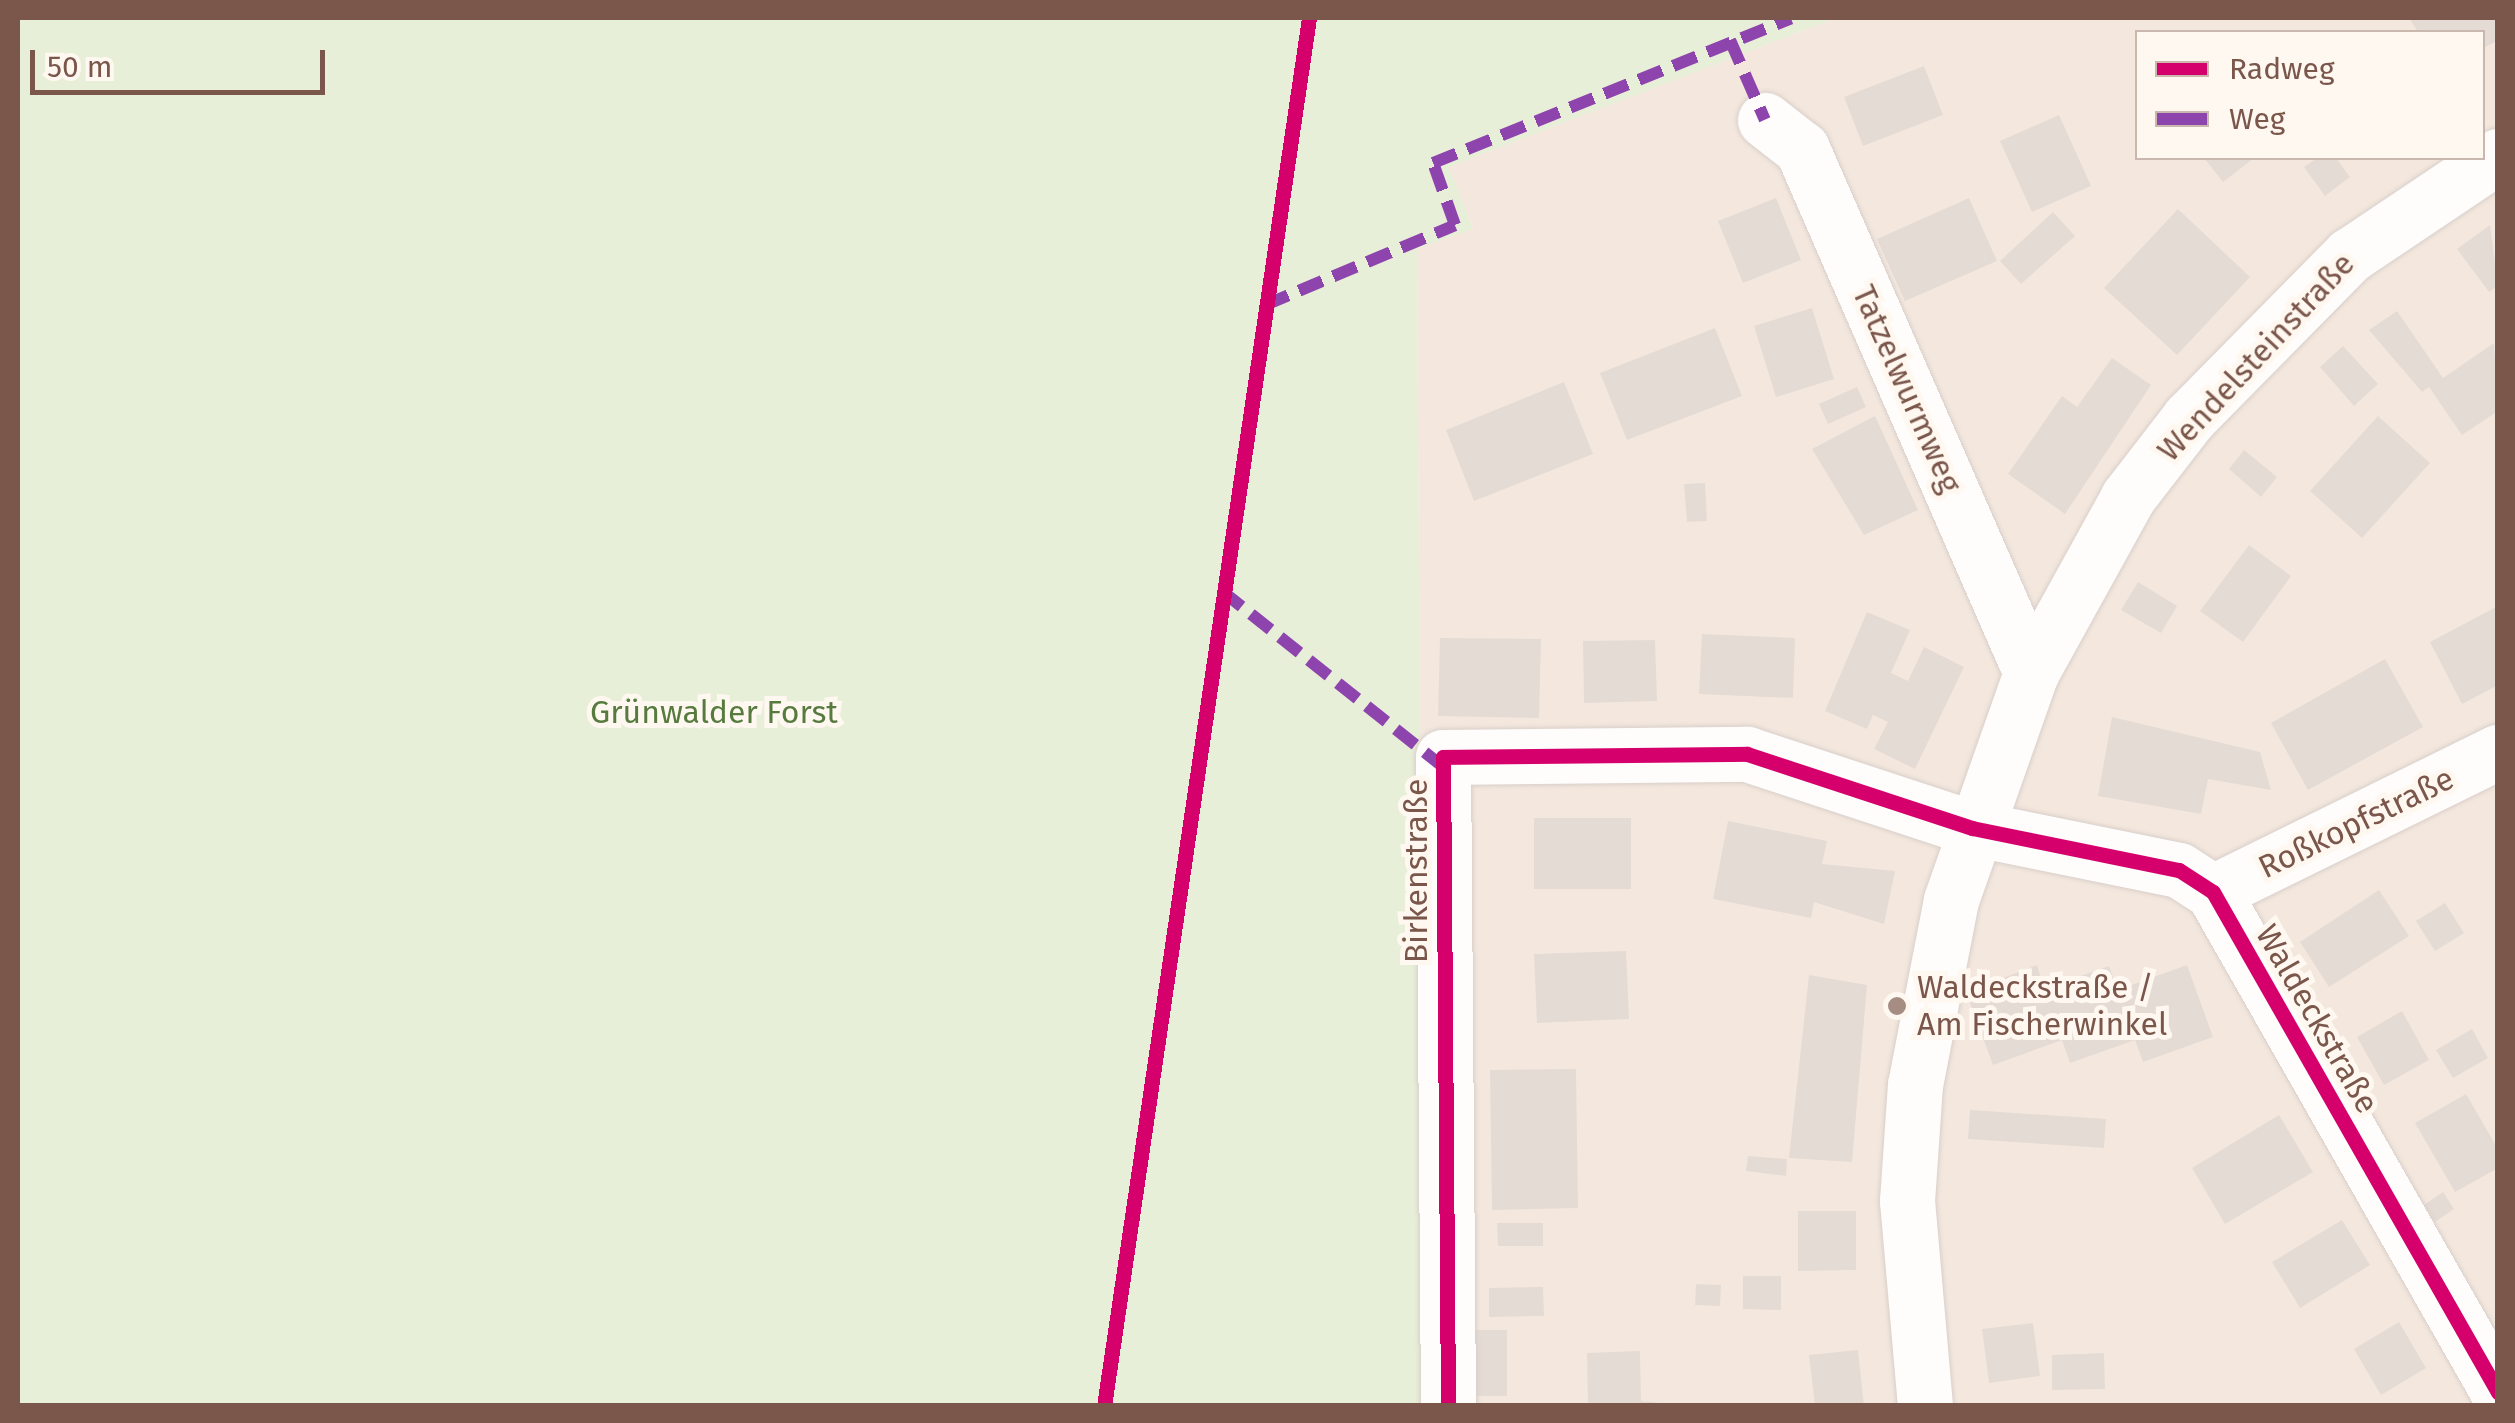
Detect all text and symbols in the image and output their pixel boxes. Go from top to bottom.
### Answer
scale bar [35,30,330,92]
legend [2135,30,2485,160]
text: 50 m [47,49,112,85]
text: Radweg [2229,51,2335,87]
text: Weg [2229,101,2285,137]
street label: Wendelsteinstraße [2150,245,2362,469]
street label: Tatzelwurmweg [1844,279,1970,499]
park label: Grünwalder Forst [590,693,838,731]
street label: Roßkopfstraße [2252,759,2460,887]
street label: Birkenstraße [1397,779,1435,963]
street label: Waldeckstraße [2248,918,2386,1120]
place label: Waldeckstraße / Am Fischerwinkel [1917,969,2167,1044]
marker: Waldeckstraße / Am Fischerwinkel [1886,995,1908,1017]

